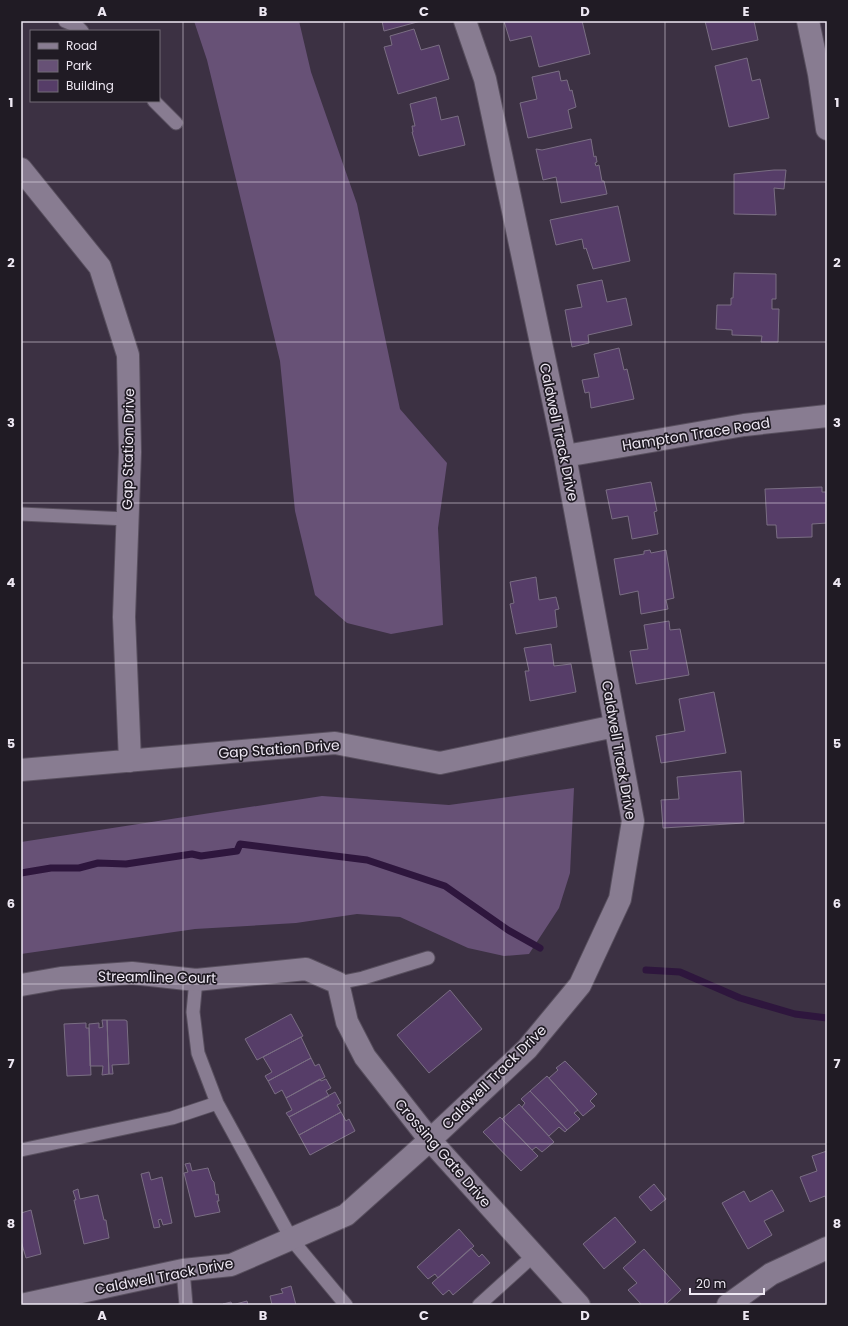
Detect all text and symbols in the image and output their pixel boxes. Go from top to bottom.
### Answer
text: A [97,2,107,21]
text: B [259,2,268,21]
text: C [419,2,429,21]
text: D [580,2,590,21]
text: E [742,2,750,21]
legend [30,30,160,102]
text: Road [66,37,97,54]
text: Park [66,57,93,74]
text: Building [66,77,114,94]
text: 1 [9,93,13,112]
text: 1 [835,93,839,112]
text: 2 [7,253,15,272]
text: 2 [833,253,841,272]
street label: Caldwell Track Drive [535,361,583,503]
street label: Gap Station Drive [117,388,139,510]
street label: Hampton Trace Road [621,412,771,456]
text: 3 [7,413,15,432]
text: 3 [833,413,841,432]
text: 4 [7,573,16,592]
text: 4 [833,573,842,592]
street label: Caldwell Track Drive [597,679,641,821]
text: 5 [7,734,15,753]
text: 5 [833,734,841,753]
street label: Gap Station Drive [218,735,341,763]
text: 6 [7,894,15,913]
text: 6 [833,894,841,913]
street label: Streamline Court [98,966,216,988]
street label: Caldwell Track Drive [437,1020,551,1134]
text: 7 [8,1054,15,1073]
text: 7 [834,1054,841,1073]
street label: Crossing Gate Drive [390,1094,496,1212]
text: 8 [7,1214,15,1233]
text: 8 [833,1214,841,1233]
street label: Caldwell Track Drive [93,1253,235,1299]
scale bar [690,1270,764,1296]
text: 20 m [696,1275,726,1292]
text: A [97,1306,107,1325]
text: B [259,1306,268,1325]
text: C [419,1306,429,1325]
text: D [580,1306,590,1325]
text: E [742,1306,750,1325]

